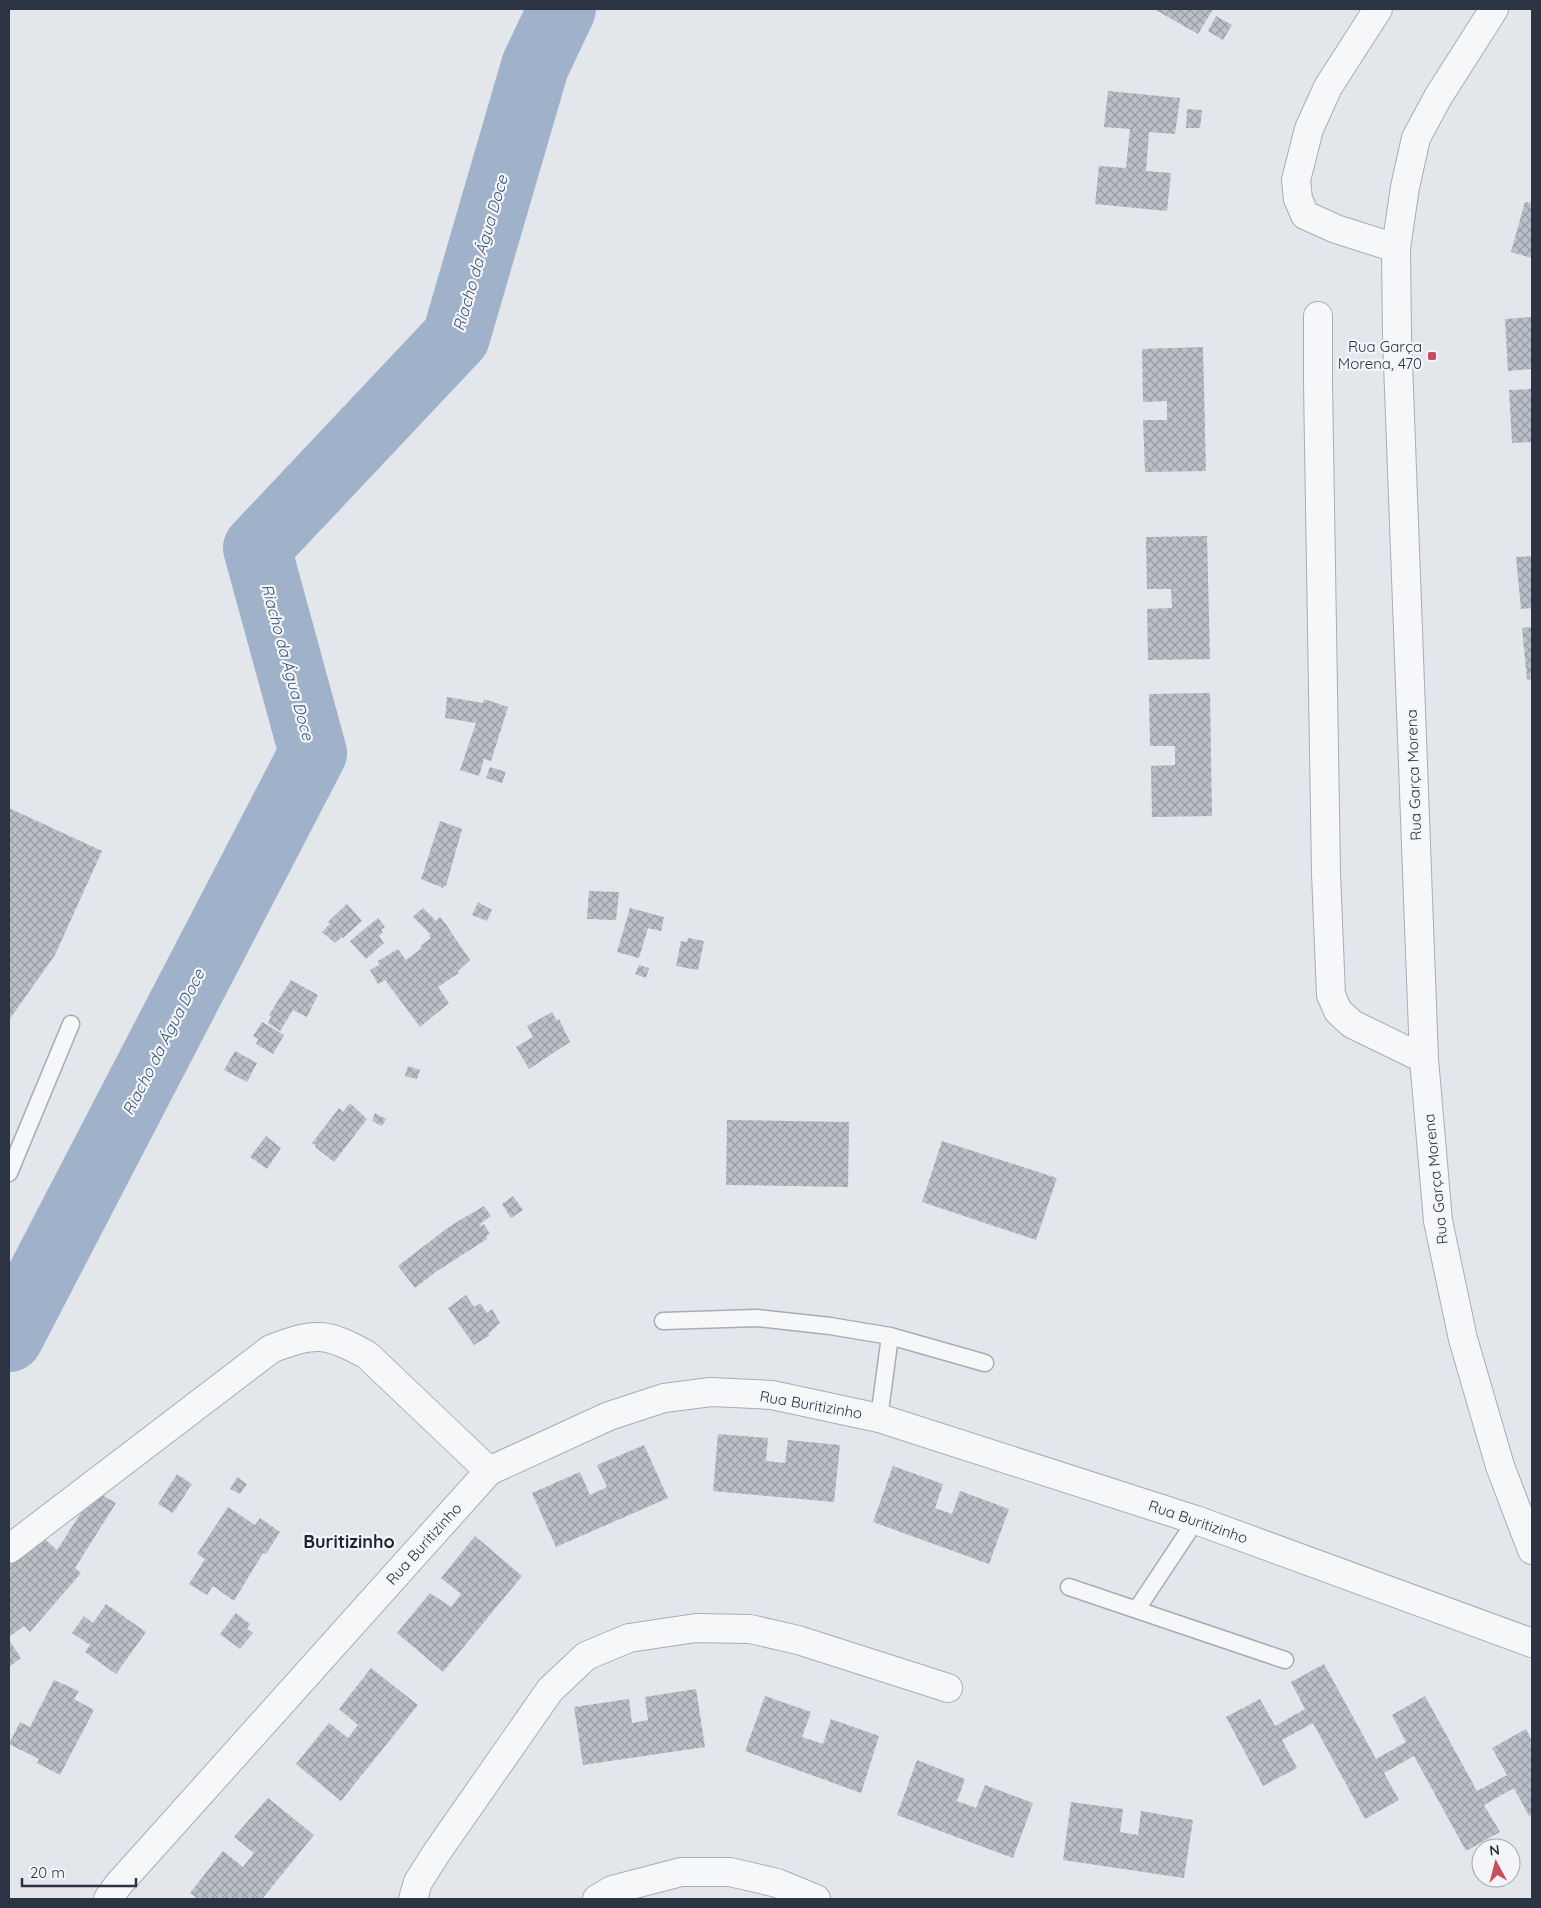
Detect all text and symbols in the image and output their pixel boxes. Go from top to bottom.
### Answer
water label: Riacho da Água Doce [448,172,512,333]
place label: Rua Garça Morena, 470 [1338,337,1422,373]
marker: Rua Garça Morena, 470 [1426,350,1438,362]
water label: Riacho da Água Doce [258,582,319,743]
street label: Rua Garça Morena [1402,709,1425,841]
water label: Riacho da Água Doce [118,965,209,1118]
street label: Rua Garça Morena [1419,1113,1452,1245]
street label: Rua Buritizinho [758,1386,864,1423]
street label: Rua Buritizinho [1146,1496,1250,1547]
street label: Rua Buritizinho [382,1499,465,1589]
district label: Buritizinho [303,1530,395,1553]
north arrow [1471,1838,1521,1888]
text: N [1488,1841,1501,1860]
scale bar [22,1856,136,1888]
text: 20 m [30,1863,65,1882]

